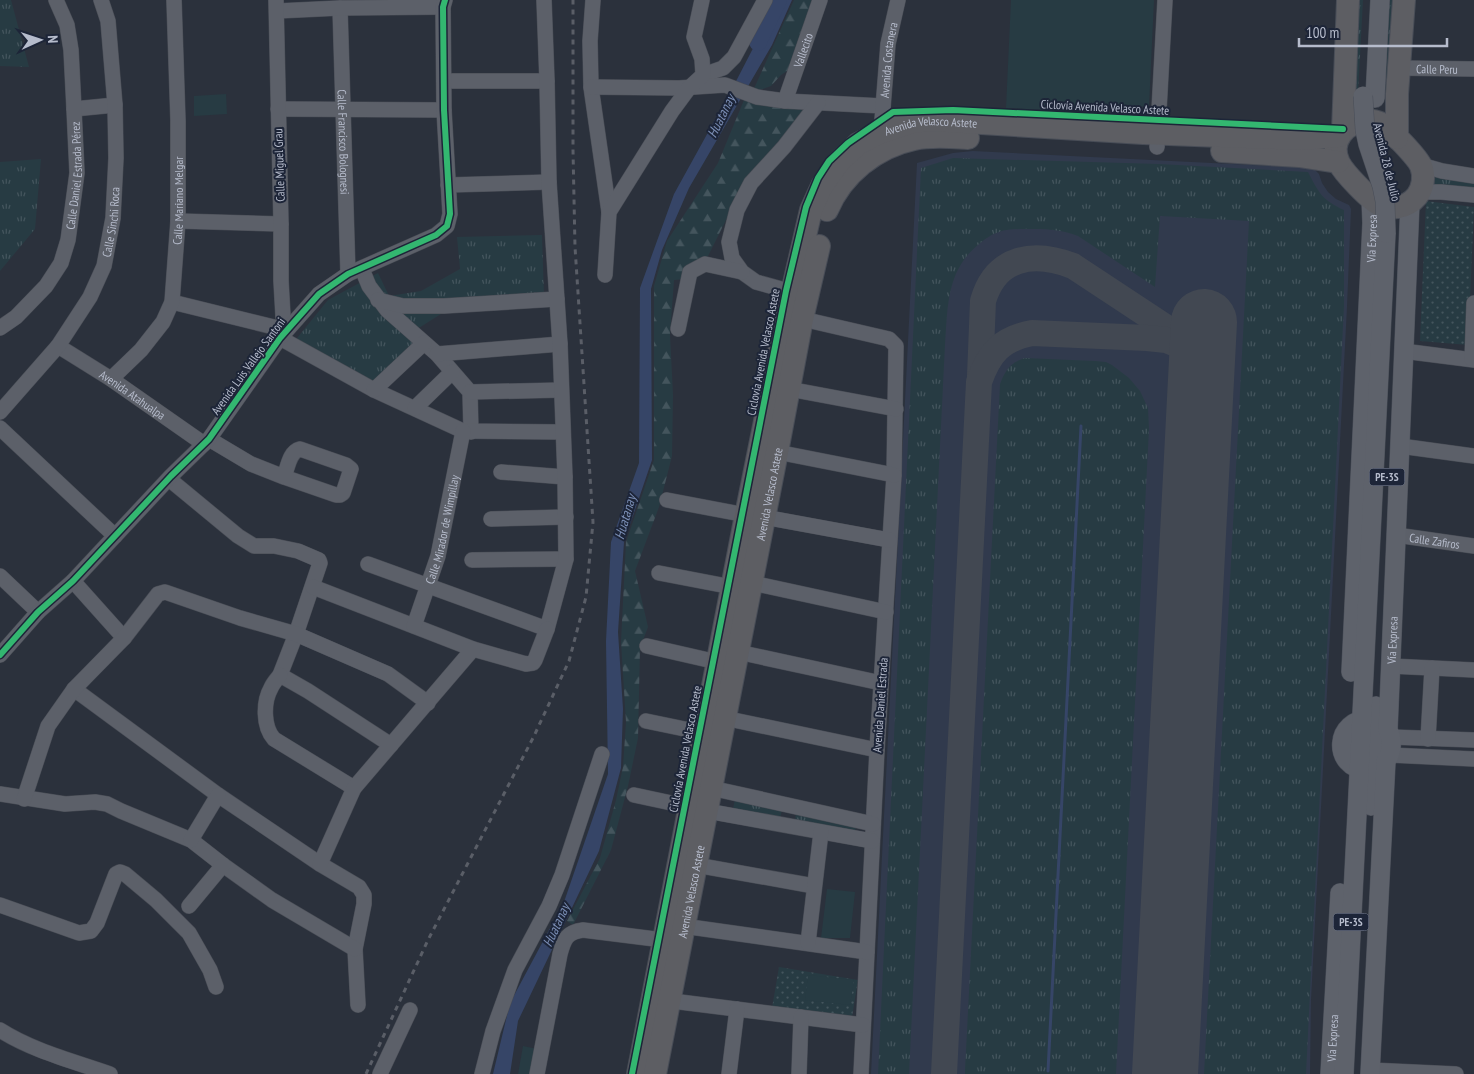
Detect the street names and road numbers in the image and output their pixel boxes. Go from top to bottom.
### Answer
street label: Avenida Costanera [876,20,900,98]
street label: Vallecito [789,31,816,70]
street label: Calle Peru [1416,61,1458,76]
street label: Calle Francisco Bolognesi [335,89,353,195]
street label: Ciclovía Avenida Velasco Astete [1040,96,1170,118]
street label: Avenida Velasco Astete [882,113,978,138]
street label: Calle Daniel Estrada Pérez [62,121,85,230]
street label: Avenida 28 de Julio [1370,121,1404,203]
street label: Calle Miguel Grau [270,128,288,202]
street label: Calle Mariano Melgar [169,156,186,245]
street label: Calle Sinchi Roca [98,186,122,258]
street label: Vía Expresa [1363,214,1380,264]
street label: Ciclovía Avenida Velasco Astete [743,287,783,417]
street label: Avenida Luis Vallejo Santoni [208,314,288,418]
street label: Avenida Atahualpa [97,366,169,422]
street label: Avenida Velasco Astete [752,446,785,542]
road number: PE-3S [1370,468,1404,486]
street label: Calle Mirador de Wimpillay [422,473,462,586]
street label: Calle Zafiros [1408,529,1461,551]
street label: Vía Expresa [1383,616,1400,665]
street label: Avenida Daniel Estrada [869,657,891,753]
street label: Ciclovía Avenida Velasco Astete [665,684,705,814]
street label: Avenida Velasco Astete [674,844,707,939]
road number: PE-3S [1334,914,1368,930]
street label: Vía Expresa [1323,1014,1341,1063]

